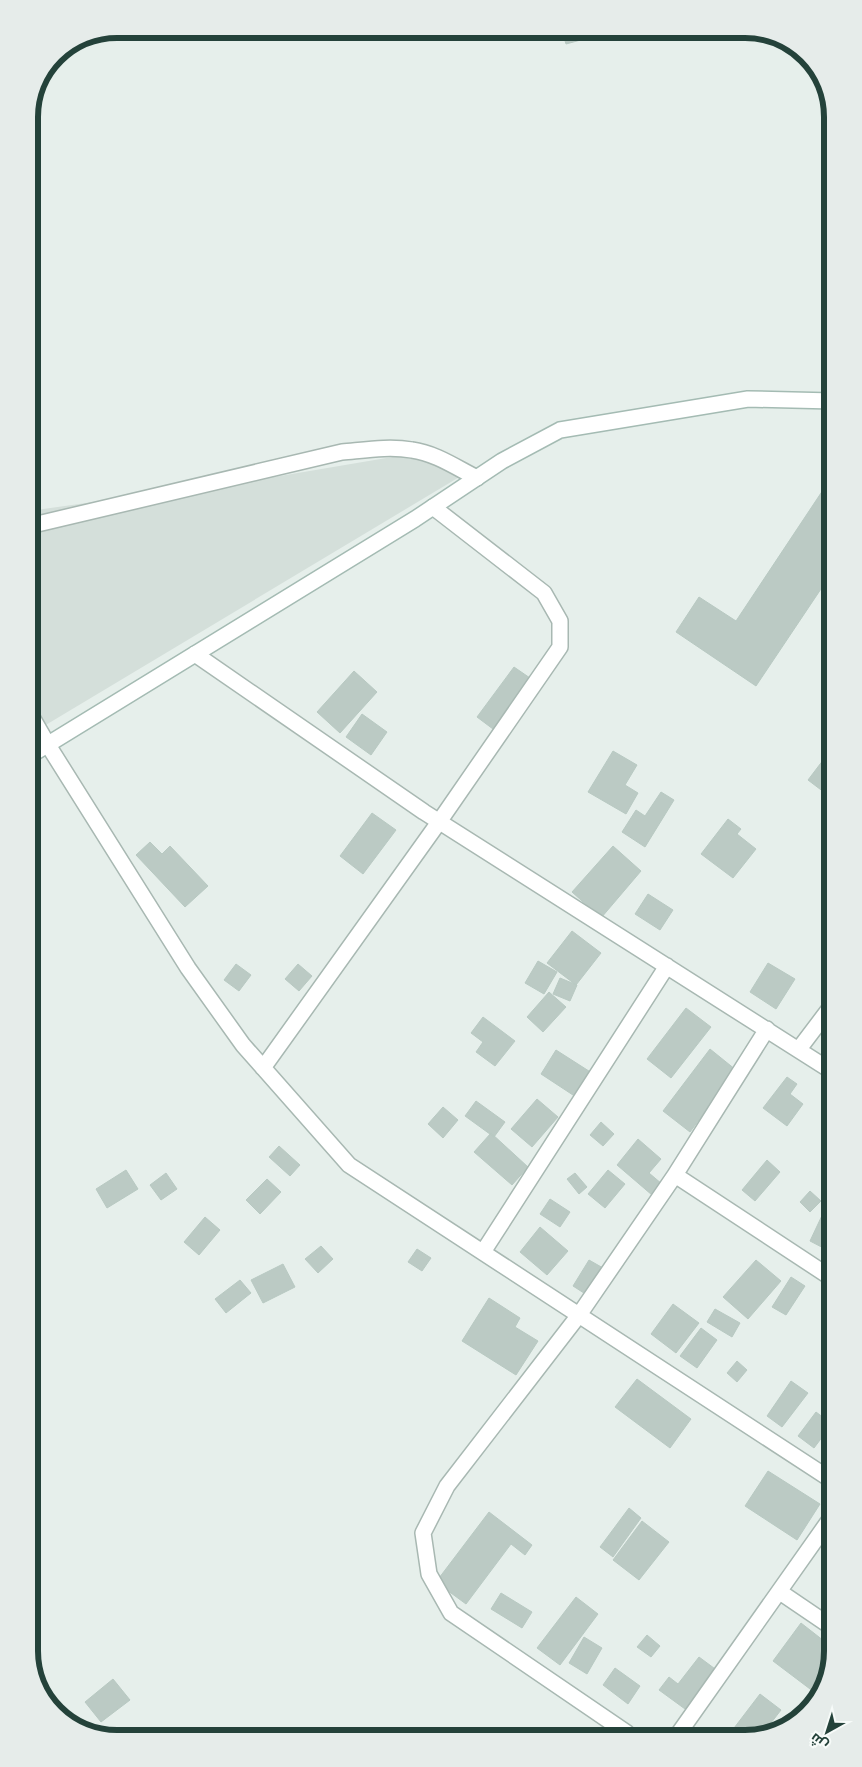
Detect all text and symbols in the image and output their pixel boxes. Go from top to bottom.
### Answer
north arrow [802,1707,852,1757]
text: ش [806,1729,831,1755]

